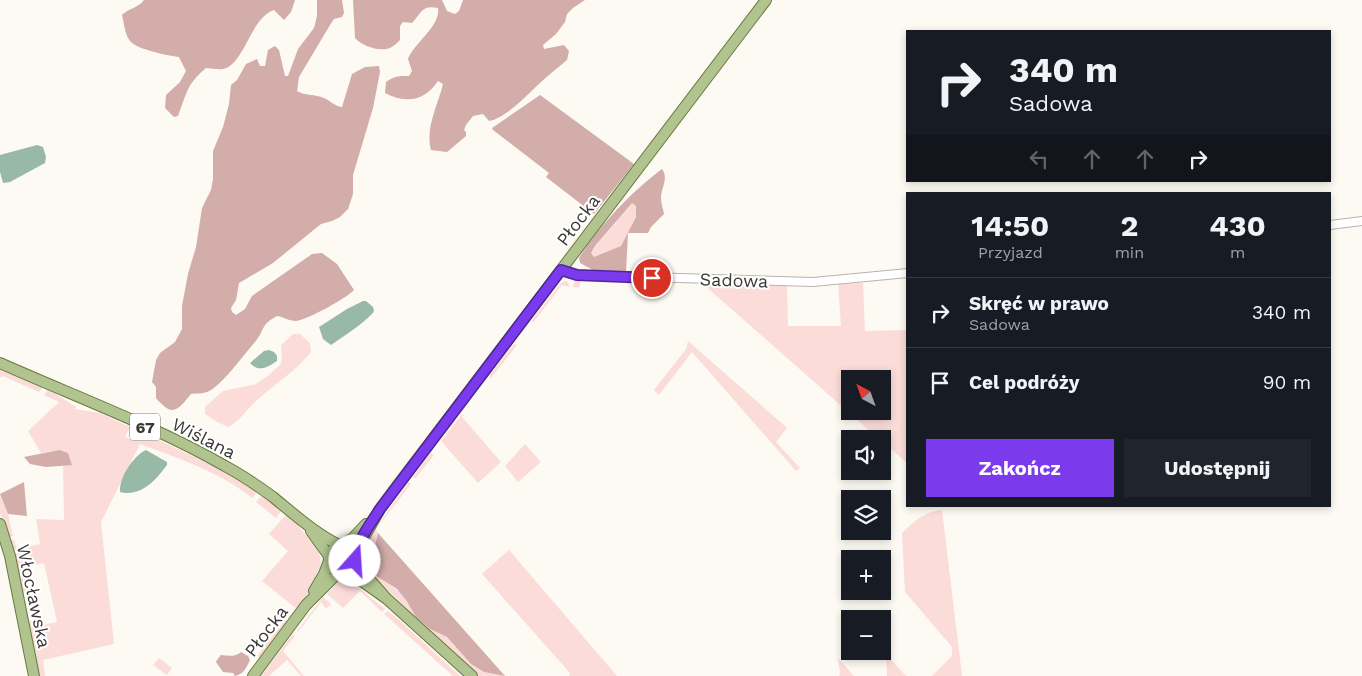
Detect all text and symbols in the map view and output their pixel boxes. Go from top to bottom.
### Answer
text: 340 m [1009,49,1118,91]
icon: right [926,50,991,115]
text: Sadowa [1009,91,1093,116]
icon: left [1025,145,1053,173]
icon: ahead [1078,145,1106,173]
icon: ahead [1131,145,1159,173]
icon: right [1184,145,1212,173]
street label: Płocka [552,190,604,250]
text: 14:50 [971,208,1049,243]
text: 2 [1120,208,1138,243]
text: 430 [1209,208,1266,243]
text: Przyjazd [978,243,1043,262]
text: min [1115,243,1144,262]
text: m [1230,243,1245,262]
pin [631,257,673,299]
icon: arrive [638,264,666,292]
street label: Sadowa [699,268,769,292]
text: Skręć w prawo [969,292,1109,315]
icon: right [926,299,954,327]
text: 340 m [1252,301,1311,324]
text: Sadowa [969,315,1030,334]
icon: arrive [926,369,954,397]
north arrow [841,370,891,420]
map controls [841,370,891,660]
text: Cel podróży [969,371,1079,394]
text: 90 m [1263,371,1311,394]
street label: Wiślana [169,413,239,463]
road number: 67 [130,414,160,441]
button: sound [841,430,891,480]
button: Zakończ [926,439,1114,497]
button: Udostępnij [1124,439,1311,497]
button: layers [841,490,891,540]
position arrow [328,534,380,586]
street label: Włocławska [13,542,55,650]
button: + [841,550,891,600]
street label: Płocka [240,601,292,661]
button: − [841,610,891,660]

